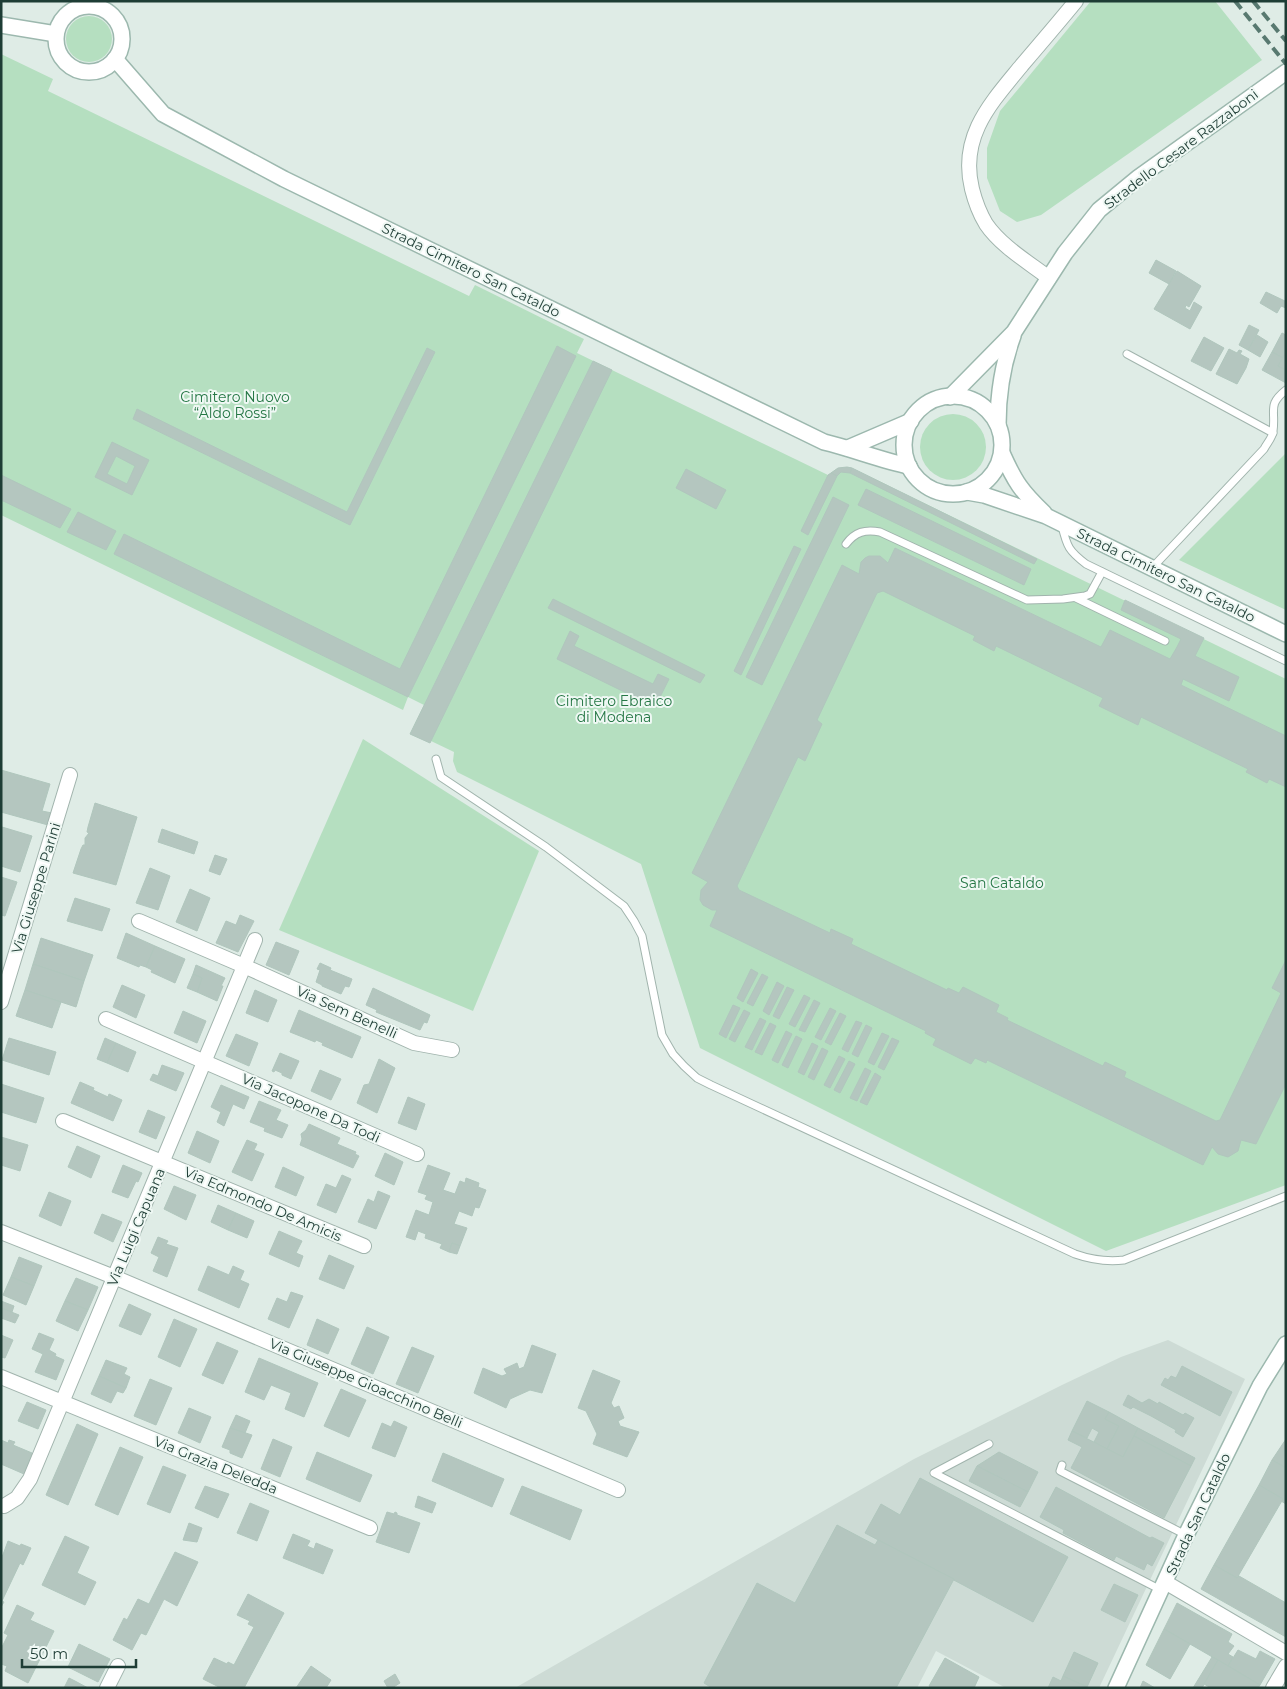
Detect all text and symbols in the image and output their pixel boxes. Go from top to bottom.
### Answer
street label: Stradello Cesare Razzaboni [1100,85,1262,213]
street label: Strada Cimitero San Cataldo [379,219,564,321]
park label: Cimitero Nuovo “Aldo Rossi” [180,388,290,422]
street label: Strada Cimitero San Cataldo [1074,524,1259,626]
park label: Cimitero Ebraico di Modena [556,692,672,726]
street label: Via Giuseppe Parini [7,820,65,956]
park label: San Cataldo [960,874,1044,892]
street label: Via Sem Benelli [294,982,400,1042]
street label: Via Jacopone Da Todi [239,1069,383,1147]
street label: Via Edmondo De Amicis [181,1163,345,1246]
street label: Via Luigi Capuana [103,1165,169,1289]
street label: Via Giuseppe Gioacchino Belli [267,1334,465,1432]
street label: Via Grazia Deledda [152,1432,280,1498]
street label: Strada San Cataldo [1162,1450,1234,1578]
scale bar [22,1636,136,1668]
text: 50 m [30,1644,68,1663]

